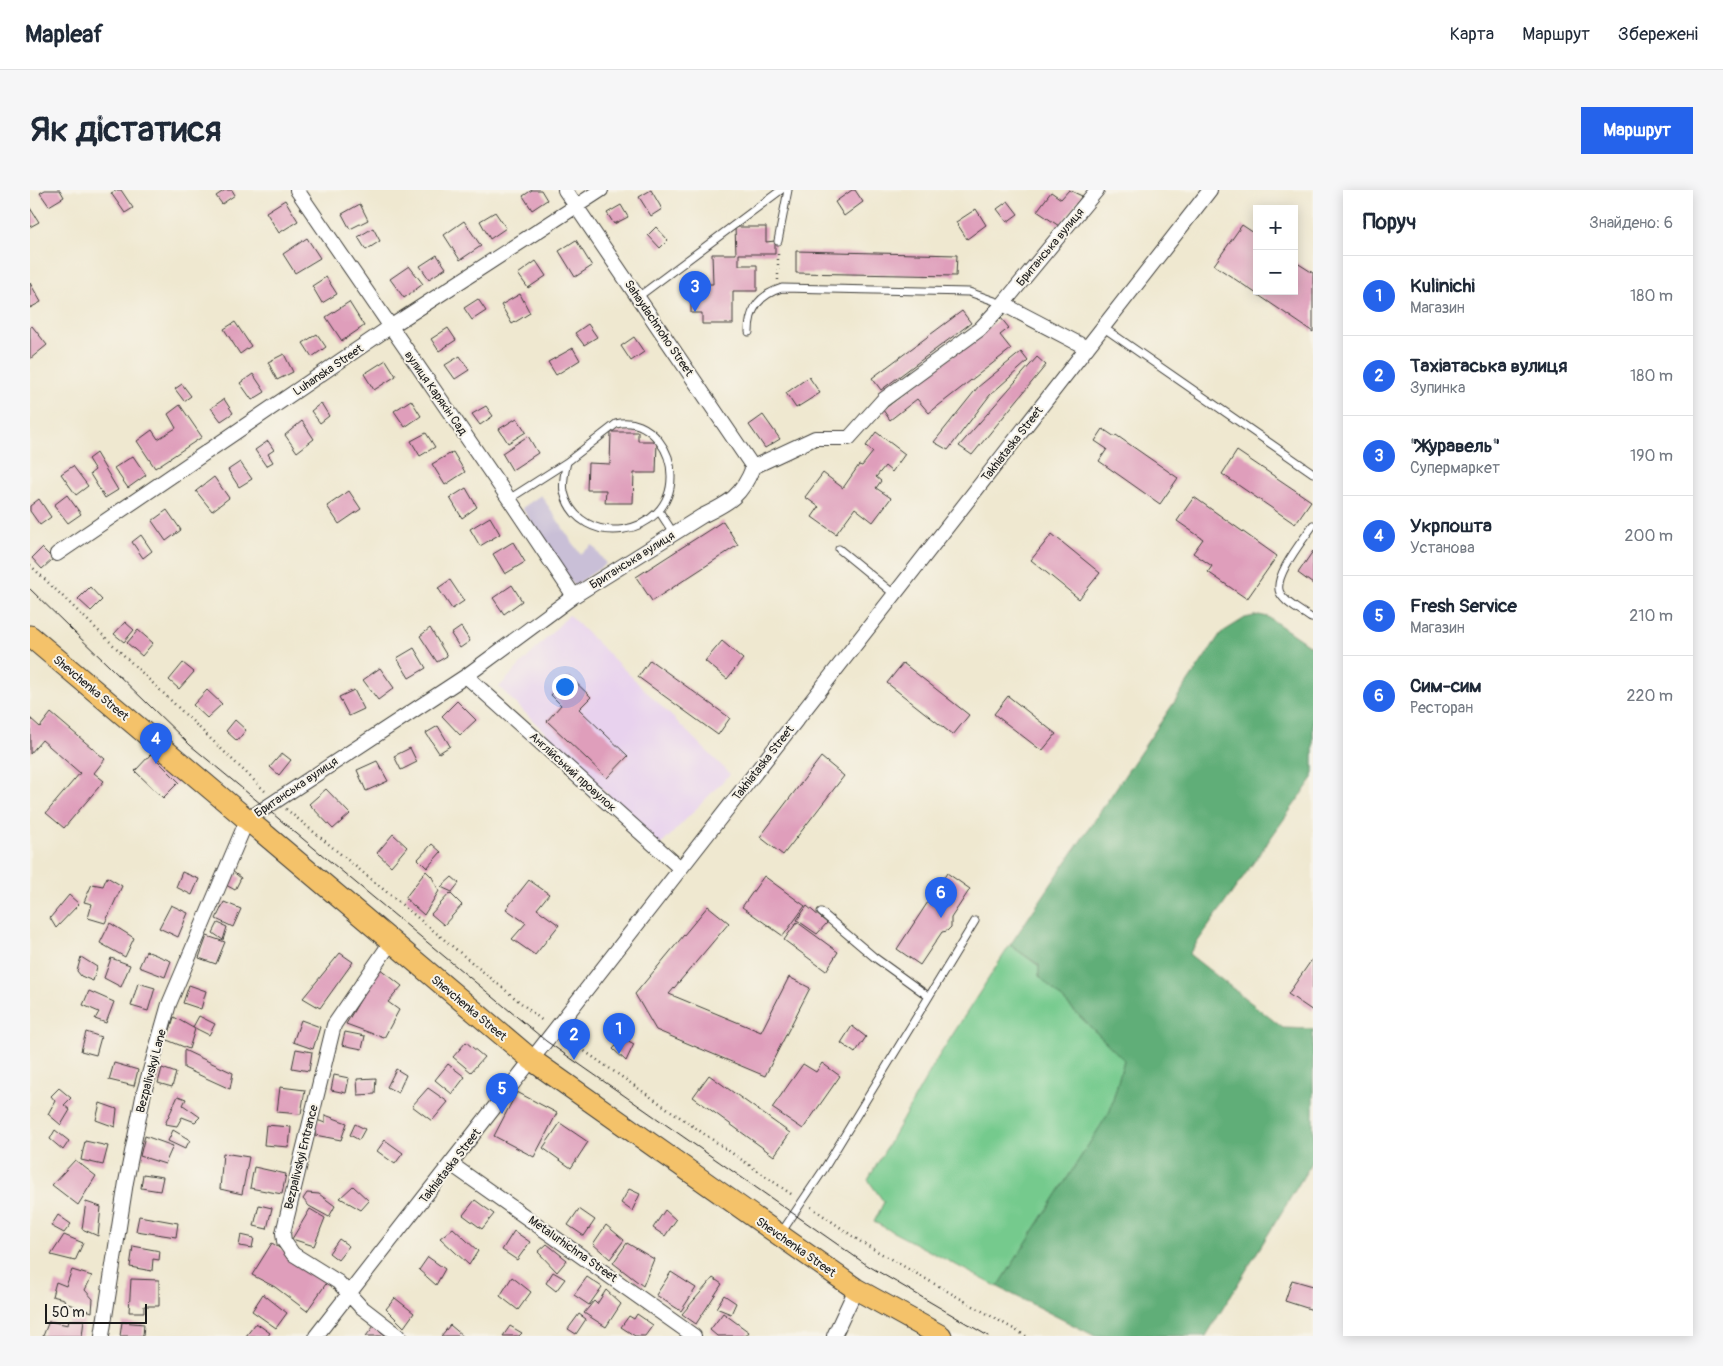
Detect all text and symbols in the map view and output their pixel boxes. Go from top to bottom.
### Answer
text: Mapleaf [25,20,103,49]
text: Карта [1450,23,1494,46]
text: Маршрут [1522,23,1590,46]
text: Збережені [1618,23,1698,46]
button: Маршрут [1581,107,1693,154]
text: Як дістатися [30,108,221,152]
street label: Британська вулиця [1013,205,1088,290]
map controls [1253,205,1298,295]
button: + [1253,205,1298,250]
text: Поруч [1363,209,1416,236]
text: Знайдено: 6 [1589,213,1673,233]
button: − [1253,250,1298,295]
pin: 3 [679,271,711,312]
text: Kulinichi [1410,274,1475,298]
street label: Sahaydachnoho Street [621,277,696,379]
text: 1 [1376,286,1382,306]
text: 180 m [1630,286,1673,306]
text: Магазин [1410,298,1465,318]
street label: Luhanska Street [290,341,366,399]
street label: вулиця Карякін Сад [401,348,471,439]
text: Тахіатаська вулиця [1410,354,1567,378]
text: 2 [1375,366,1383,386]
text: 180 m [1630,366,1673,386]
text: Зупинка [1410,378,1465,398]
street label: Takhiataska Street [978,404,1046,485]
text: "Журавель" [1410,434,1500,458]
text: 3 [1375,446,1383,466]
text: 190 m [1630,446,1673,466]
text: Супермаркет [1410,458,1500,478]
text: Укрпошта [1410,514,1492,538]
text: 4 [1374,526,1384,546]
text: 200 m [1625,526,1673,546]
street label: Британська вулиця [587,528,678,593]
text: Установа [1410,538,1475,558]
text: Fresh Service [1410,594,1517,618]
text: 5 [1375,606,1383,626]
text: 210 m [1629,606,1673,626]
text: Магазин [1410,618,1465,638]
street label: Shevchenka Street [50,652,132,724]
your location [552,674,578,700]
text: Сим-сим [1410,674,1481,698]
text: 6 [1374,686,1384,706]
text: 220 m [1627,686,1673,706]
text: Ресторан [1410,698,1473,718]
pin: 4 [140,723,172,764]
street label: Takhiataska Street [729,723,797,804]
street label: Англійський провулок [526,729,619,815]
street label: Британська вулиця [252,754,341,821]
pin: 6 [925,877,957,918]
street label: Shevchenka Street [428,972,510,1044]
pin: 1 [603,1013,635,1054]
pin: 2 [558,1019,590,1060]
street label: Bezpalivskyi Lane [133,1028,170,1115]
pin: 5 [486,1073,518,1114]
street label: Bezpalivskyi Entrance [281,1103,322,1211]
street label: Takhiataska Street [416,1126,484,1207]
street label: Metalurhichna Street [525,1213,620,1286]
street label: Shevchenka Street [753,1214,839,1281]
scale bar [45,1301,148,1324]
text: 50 m [52,1304,85,1321]

